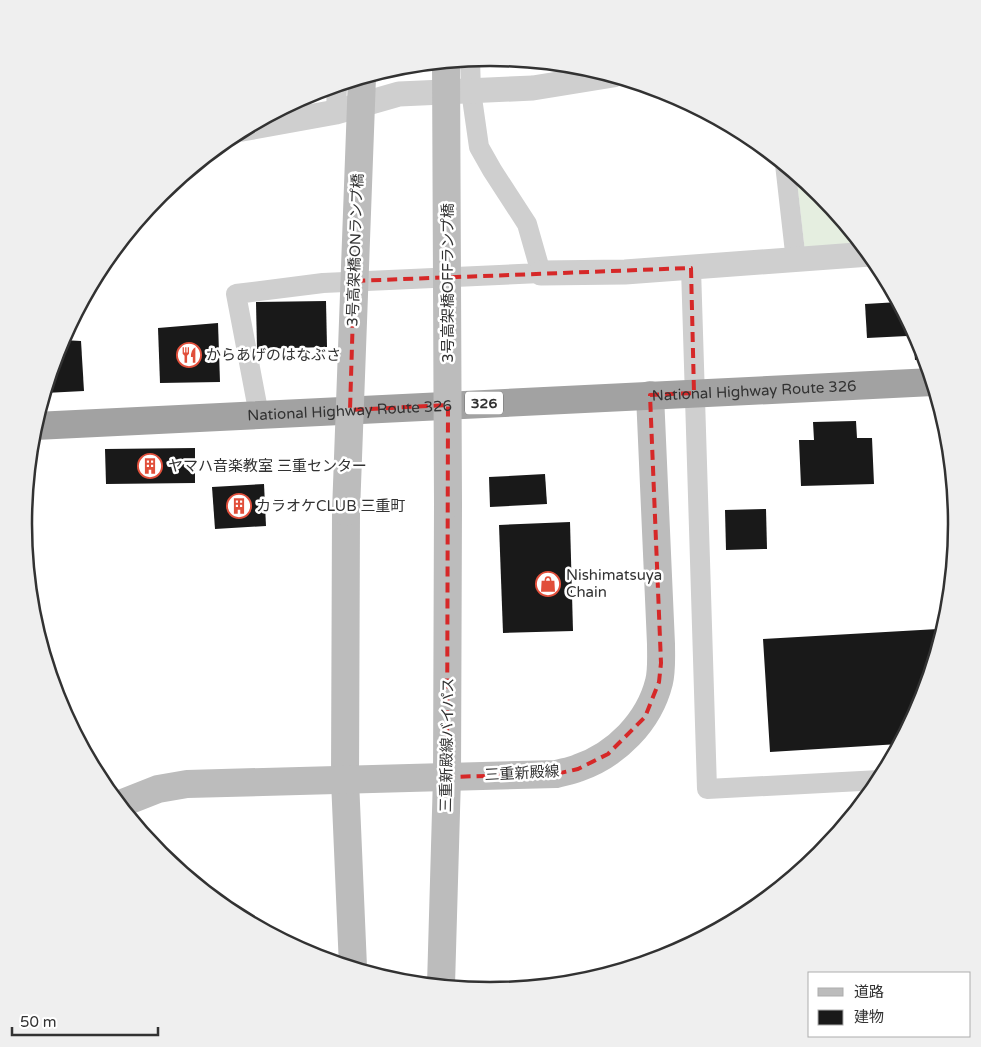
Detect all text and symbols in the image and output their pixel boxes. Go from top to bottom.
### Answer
street label: 3号高架橋ONランプ橋 [343,173,367,327]
street label: 3号高架橋OFFランプ橋 [439,203,457,363]
restaurant icon: からあげのはなぶさ [176,342,202,368]
place label: からあげのはなぶさ [206,346,341,364]
street label: National Highway Route 326 [651,377,857,405]
road number: 326 [465,392,503,414]
street label: National Highway Route 326 [247,397,452,425]
building icon: ヤマハ音楽教室 三重センター [137,453,163,479]
place label: ヤマハ音楽教室 三重センター [168,457,367,475]
building icon: カラオケCLUB 三重町 [226,493,252,519]
place label: カラオケCLUB 三重町 [256,497,405,515]
place label: Nishimatsuya Chain [566,566,662,601]
shop icon: Nishimatsuya Chain [535,571,561,597]
street label: 三重新殿線バイパス [437,678,457,812]
street label: 三重新殿線 [484,762,560,784]
legend [808,972,971,1037]
text: 道路 [854,983,884,1001]
scale bar [12,1004,159,1036]
text: 建物 [854,1008,884,1026]
text: 50 m [20,1013,57,1031]

